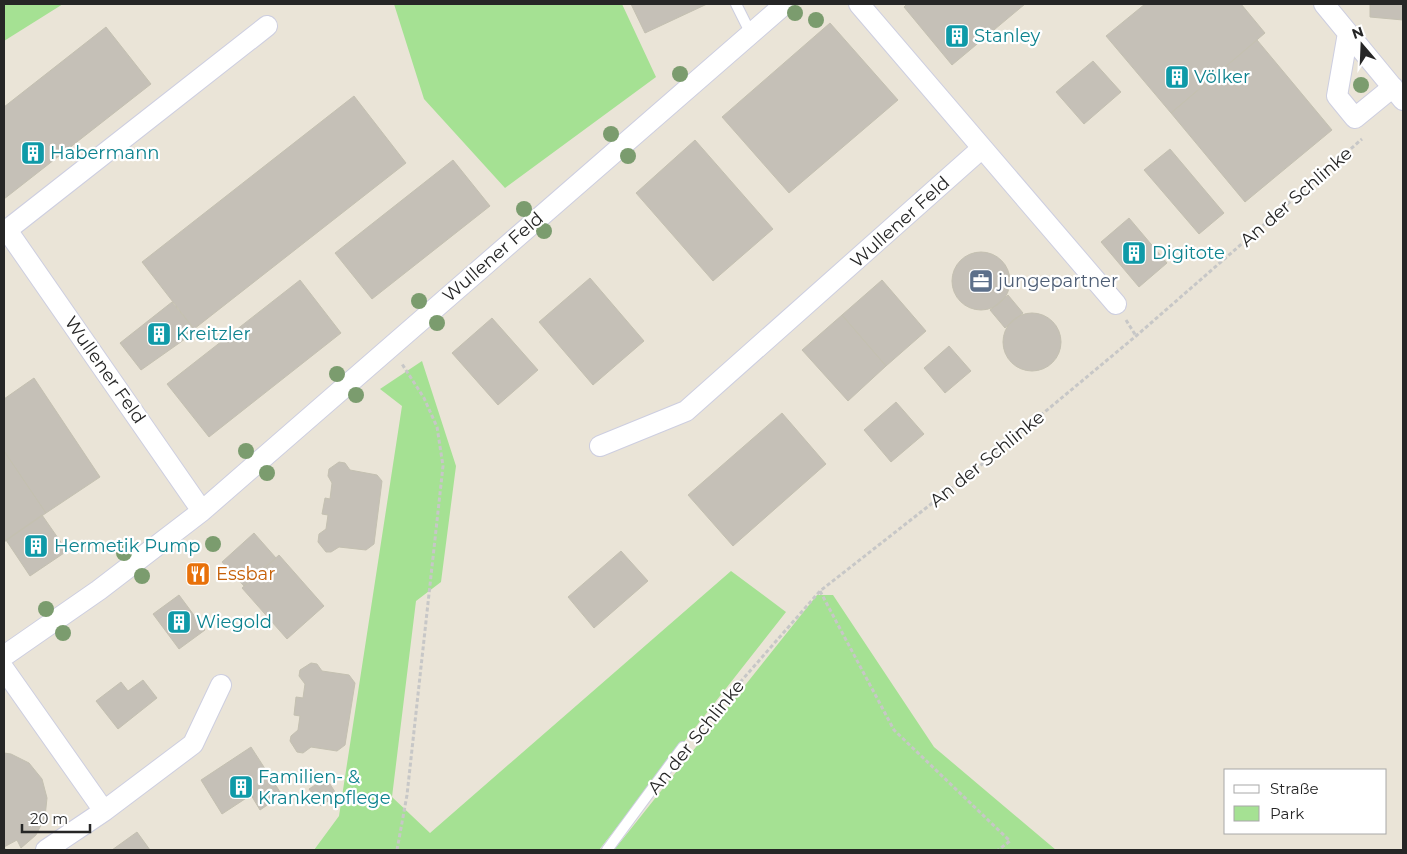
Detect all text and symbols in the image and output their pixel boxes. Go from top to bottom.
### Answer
north arrow [1337,20,1387,70]
text: N [1349,22,1366,43]
building icon: Stanley [944,23,970,49]
place label: Stanley [974,25,1040,47]
building icon: Völker [1164,64,1190,90]
place label: Völker [1194,66,1250,88]
building icon: Habermann [20,140,46,166]
place label: Habermann [50,142,159,164]
street label: An der Schlinke [1236,142,1357,252]
street label: Wullener Feld [846,172,954,272]
street label: Wullener Feld [438,207,548,307]
building icon: Digitote [1121,240,1147,266]
place label: Digitote [1152,242,1225,264]
office icon: jungepartner [968,268,994,294]
place label: jungepartner [996,270,1118,292]
street label: Wullener Feld [60,312,150,428]
building icon: Kreitzler [146,321,172,347]
place label: Kreitzler [176,323,251,345]
street label: An der Schlinke [925,406,1049,512]
building icon: Hermetik Pump [23,533,49,559]
place label: Hermetik Pump [54,535,201,557]
restaurant icon: Essbar [185,561,211,587]
place label: Essbar [216,563,275,585]
building icon: Wiegold [166,609,192,635]
place label: Wiegold [196,611,272,633]
street label: An der Schlinke [643,675,749,799]
place label: Familien- & Krankenpflege [258,766,391,809]
legend [1224,769,1387,834]
building icon: Familien- & Krankenpflege [228,774,254,800]
text: Straße [1270,779,1319,798]
scale bar [22,802,90,834]
text: Park [1270,804,1304,823]
text: 20 m [30,809,68,828]

